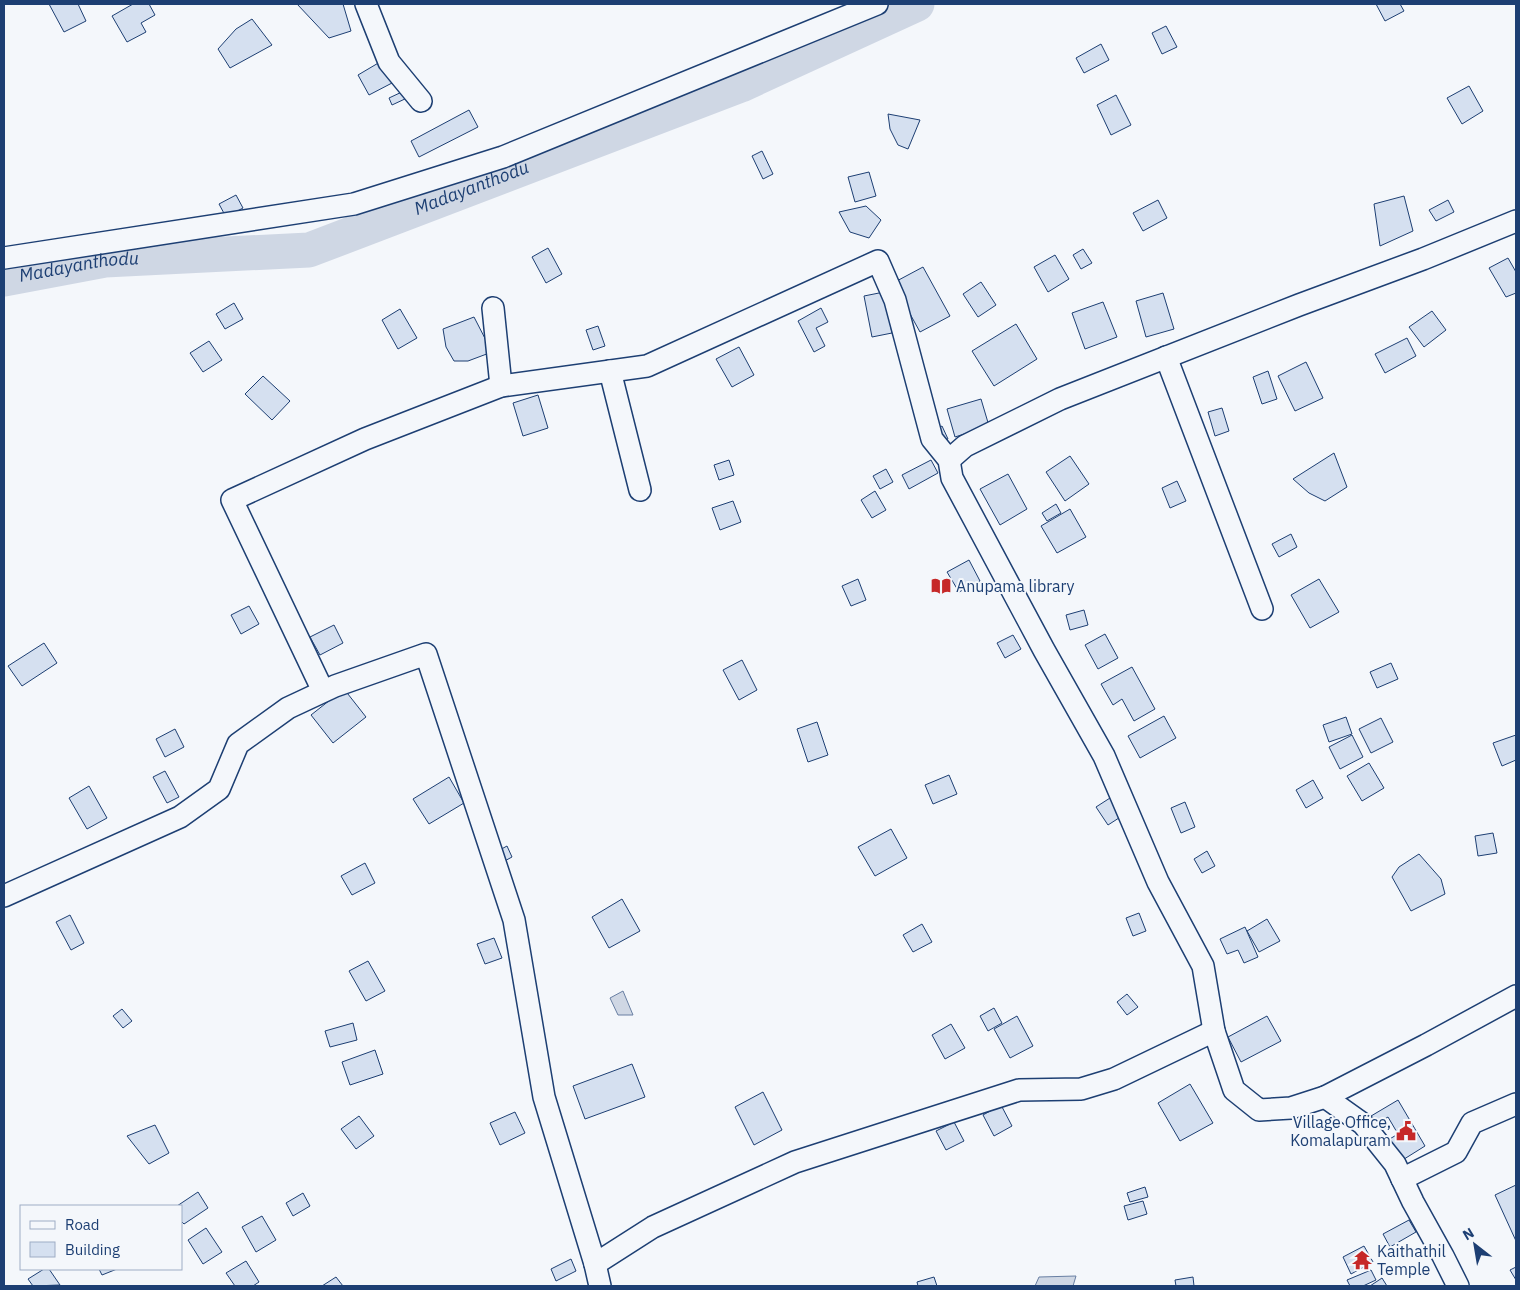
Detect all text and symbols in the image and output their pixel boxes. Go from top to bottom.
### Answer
water label: Madayanthodu [411,155,532,220]
water label: Madayanthodu [17,246,139,287]
library icon: Anupama library [930,575,952,597]
place label: Anupama library [956,576,1075,596]
place label: Village Office, Komalapuram [1290,1112,1391,1150]
public building icon: Village Office, Komalapuram [1395,1120,1417,1142]
legend [20,1205,182,1270]
text: Road [65,1215,100,1234]
north arrow [1450,1220,1500,1270]
text: N [1459,1224,1477,1244]
text: Building [65,1240,120,1259]
place label: Kaithathil Temple [1377,1241,1446,1279]
temple icon: Kaithathil Temple [1351,1249,1373,1271]

